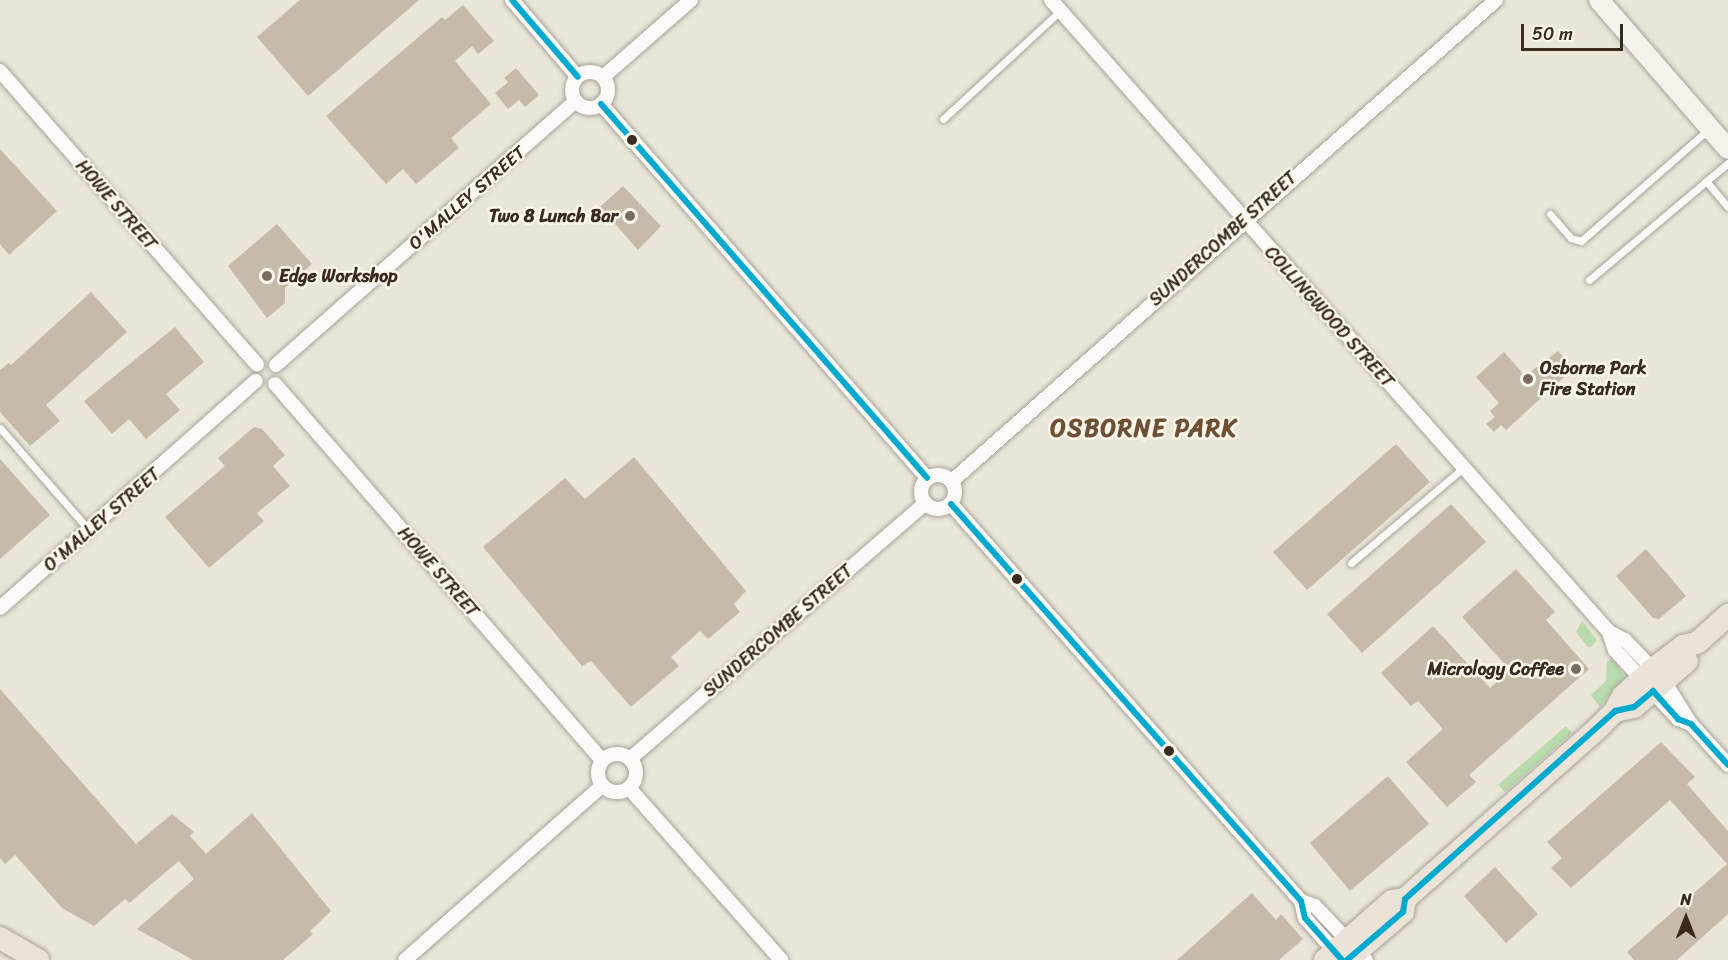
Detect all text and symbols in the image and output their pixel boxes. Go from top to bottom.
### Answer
scale bar [1524,12,1626,50]
text: 50 m [1532,18,1573,50]
unlabelled marker [626,134,638,146]
street label: O'MALLEY STREET [404,141,530,255]
street label: HOWE STREET [70,155,162,255]
street label: SUNDERCOMBE STREET [1145,167,1301,311]
place label: Two 8 Lunch Bar [489,205,618,227]
marker: Two 8 Lunch Bar [623,209,637,223]
street label: COLLINGWOOD STREET [1260,242,1398,392]
place label: Edge Workshop [279,265,397,287]
marker: Edge Workshop [260,269,274,283]
place label: Osborne Park Fire Station [1540,358,1647,400]
marker: Osborne Park Fire Station [1521,372,1535,386]
district label: OSBORNE PARK [1050,415,1238,443]
street label: O'MALLEY STREET [39,463,165,577]
street label: HOWE STREET [392,522,484,622]
street label: SUNDERCOMBE STREET [699,560,857,702]
unlabelled marker [1011,573,1023,585]
place label: Micrology Coffee [1427,658,1564,680]
marker: Micrology Coffee [1569,662,1583,676]
unlabelled marker [1163,745,1175,757]
text: N [1680,885,1692,914]
north arrow [1656,888,1716,948]

